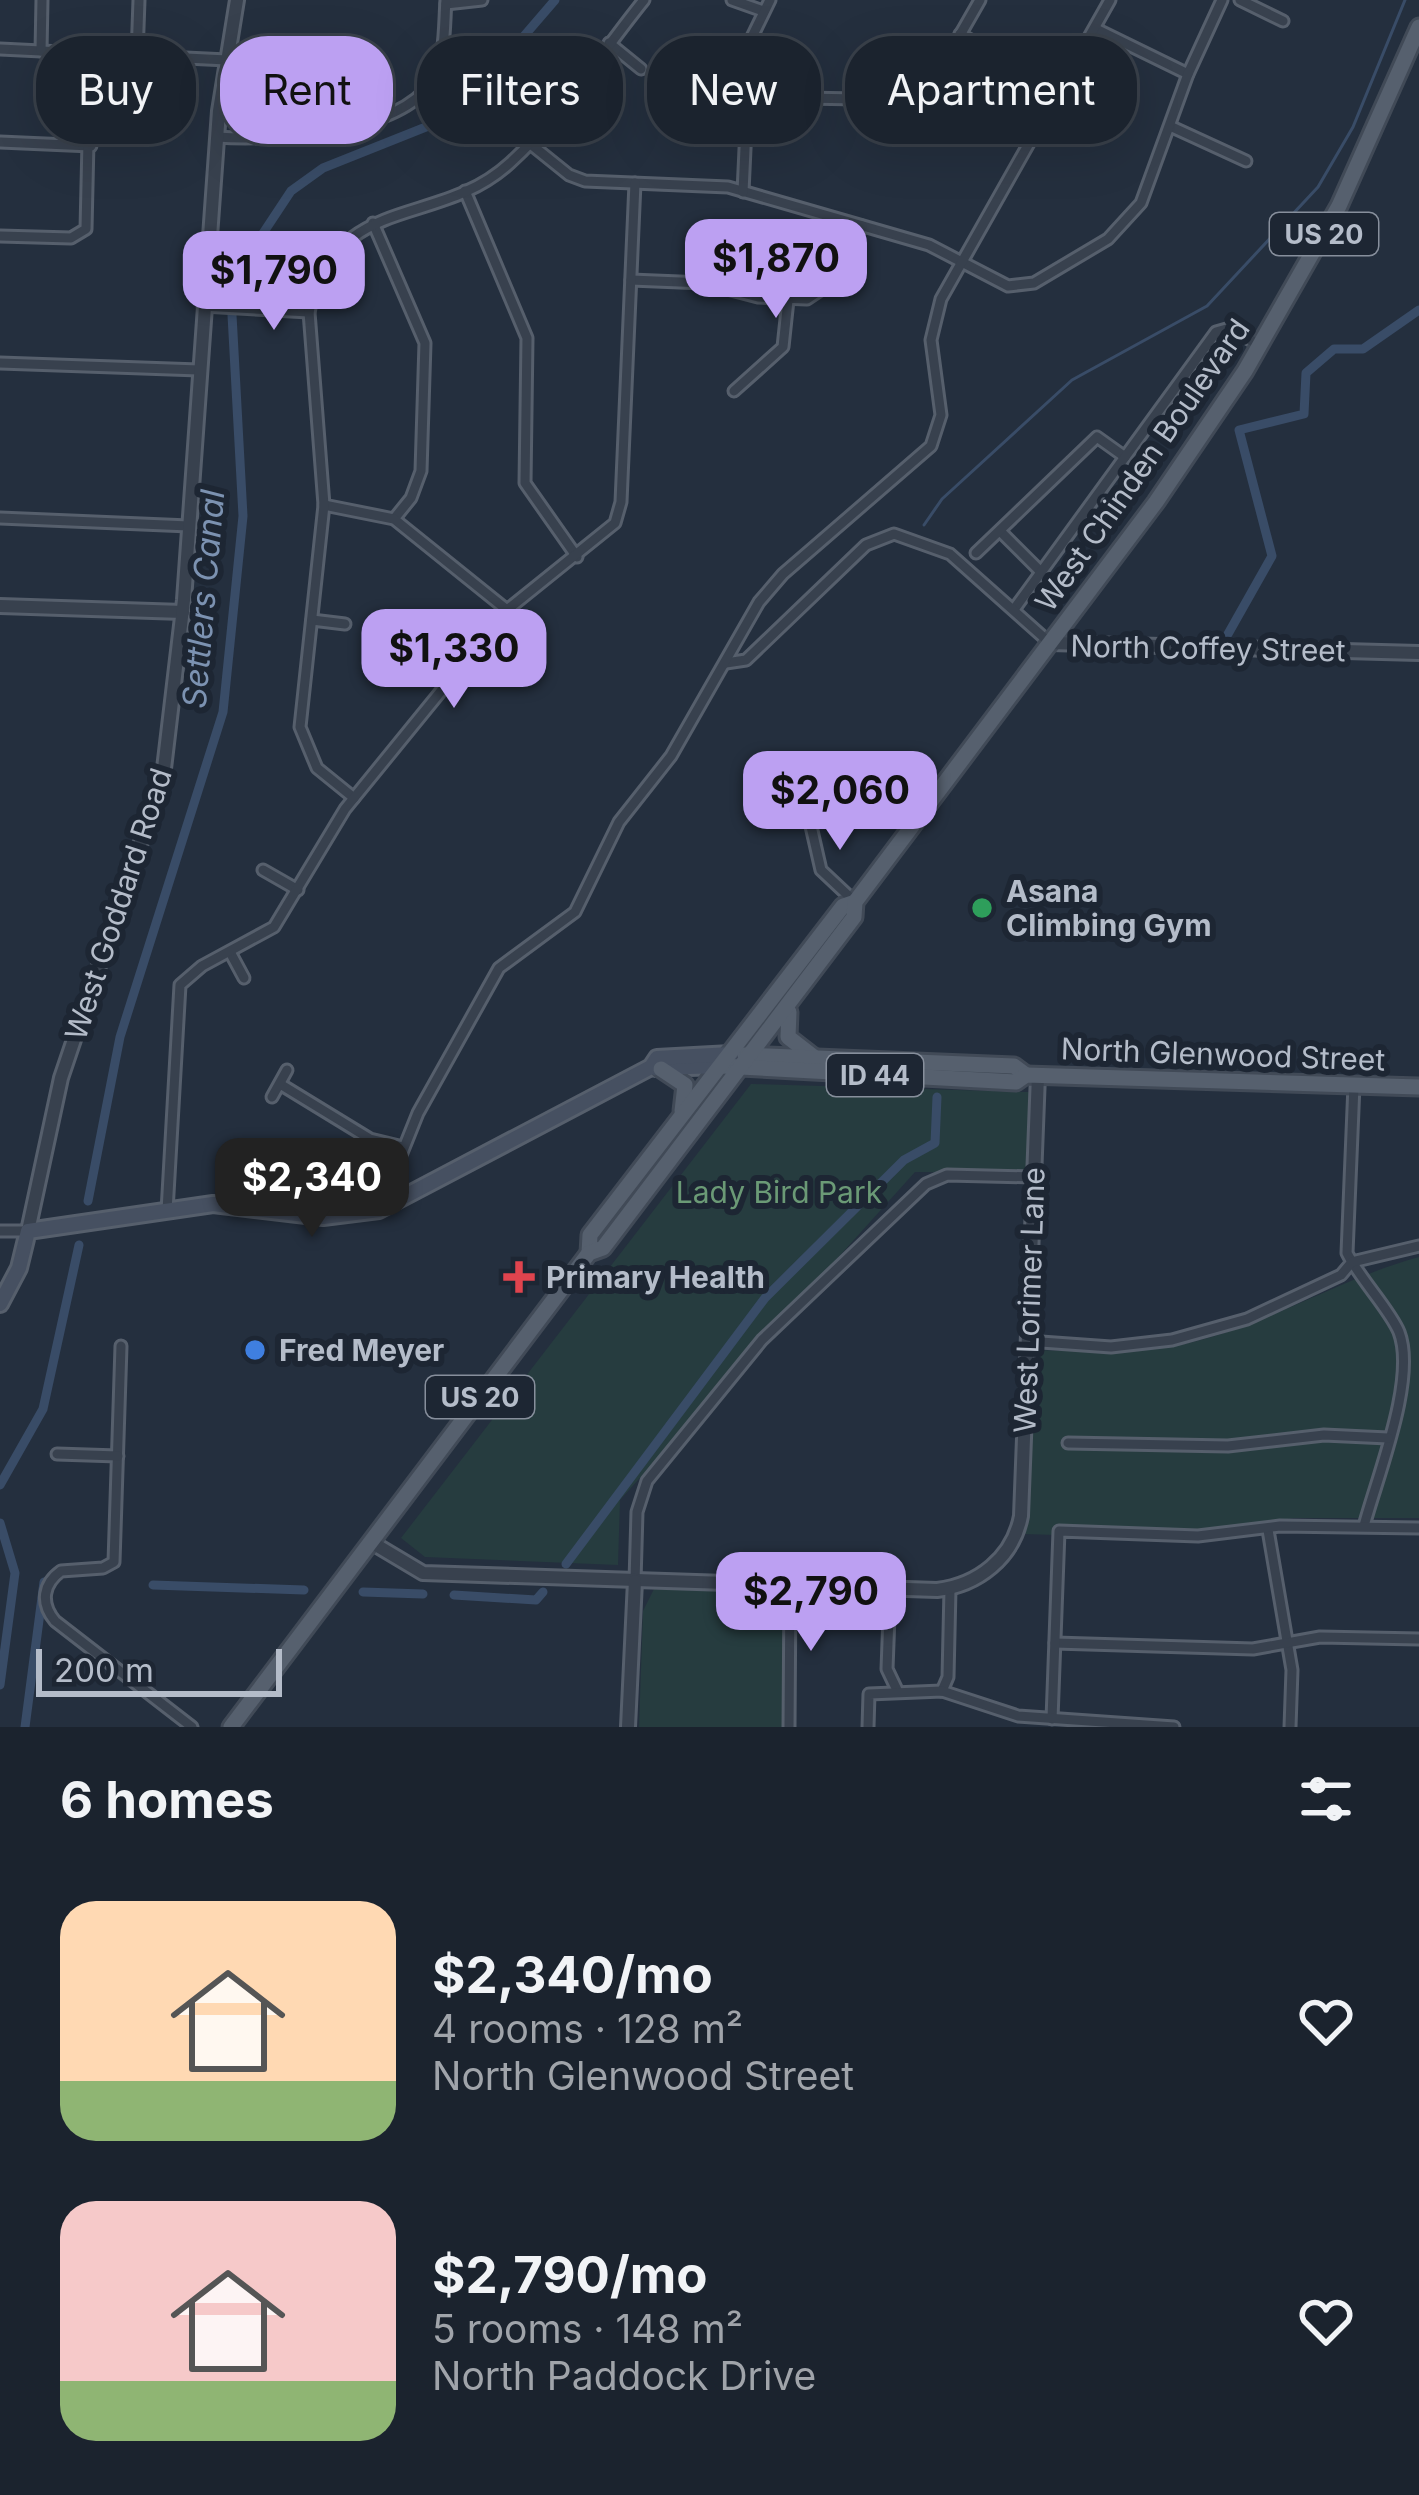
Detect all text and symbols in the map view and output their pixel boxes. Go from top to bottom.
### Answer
chip: Buy [36,36,196,144]
chip: Rent [220,36,393,144]
chip: Filters [417,36,623,144]
chip: New [647,36,821,144]
chip: Apartment [845,36,1137,144]
road number: US 20 [1270,213,1378,255]
pin: $1,870 [678,219,874,321]
pin: $1,790 [176,231,372,333]
text: $1,870 [712,234,840,281]
text: $1,790 [210,246,338,293]
street label: West Chinden Boulevard [1027,312,1257,618]
water label: Settlers Canal [174,488,232,710]
pin: $1,330 [356,609,552,711]
text: $1,330 [388,624,520,671]
street label: North Coffey Street [1070,628,1346,668]
pin: $2,060 [742,751,938,853]
street label: West Goddard Road [57,764,179,1044]
text: $2,060 [770,766,910,813]
place label: Asana Climbing Gym [1006,873,1212,943]
marker: Asana Climbing Gym [969,895,995,921]
street label: North Glenwood Street [1060,1030,1386,1078]
road number: ID 44 [827,1054,923,1096]
pin: $2,340 [214,1138,410,1240]
text: $2,340 [242,1153,382,1200]
street label: West Lorimer Lane [1006,1166,1052,1434]
park label: Lady Bird Park [676,1174,883,1210]
place label: Primary Health [546,1259,765,1295]
marker: Primary Health [503,1261,535,1293]
place label: Fred Meyer [279,1332,444,1368]
marker: Fred Meyer [242,1337,268,1363]
road number: US 20 [426,1376,534,1418]
pin: $2,790 [713,1552,909,1654]
text: $2,790 [743,1567,879,1614]
scale bar [36,1643,282,1696]
text: 200 m [54,1650,154,1690]
icon: filters [1293,1766,1359,1832]
text: 6 homes [60,1769,274,1830]
text: $2,340/mo [432,1944,713,2005]
icon: home [156,1949,300,2093]
icon: heart [1293,1988,1359,2054]
text: 4 rooms · 128 m² [432,2005,743,2052]
text: North Glenwood Street [432,2052,854,2099]
text: $2,790/mo [432,2244,708,2305]
icon: home [156,2249,300,2393]
icon: heart [1293,2288,1359,2354]
text: 5 rooms · 148 m² [432,2305,743,2352]
text: North Paddock Drive [432,2352,816,2399]

